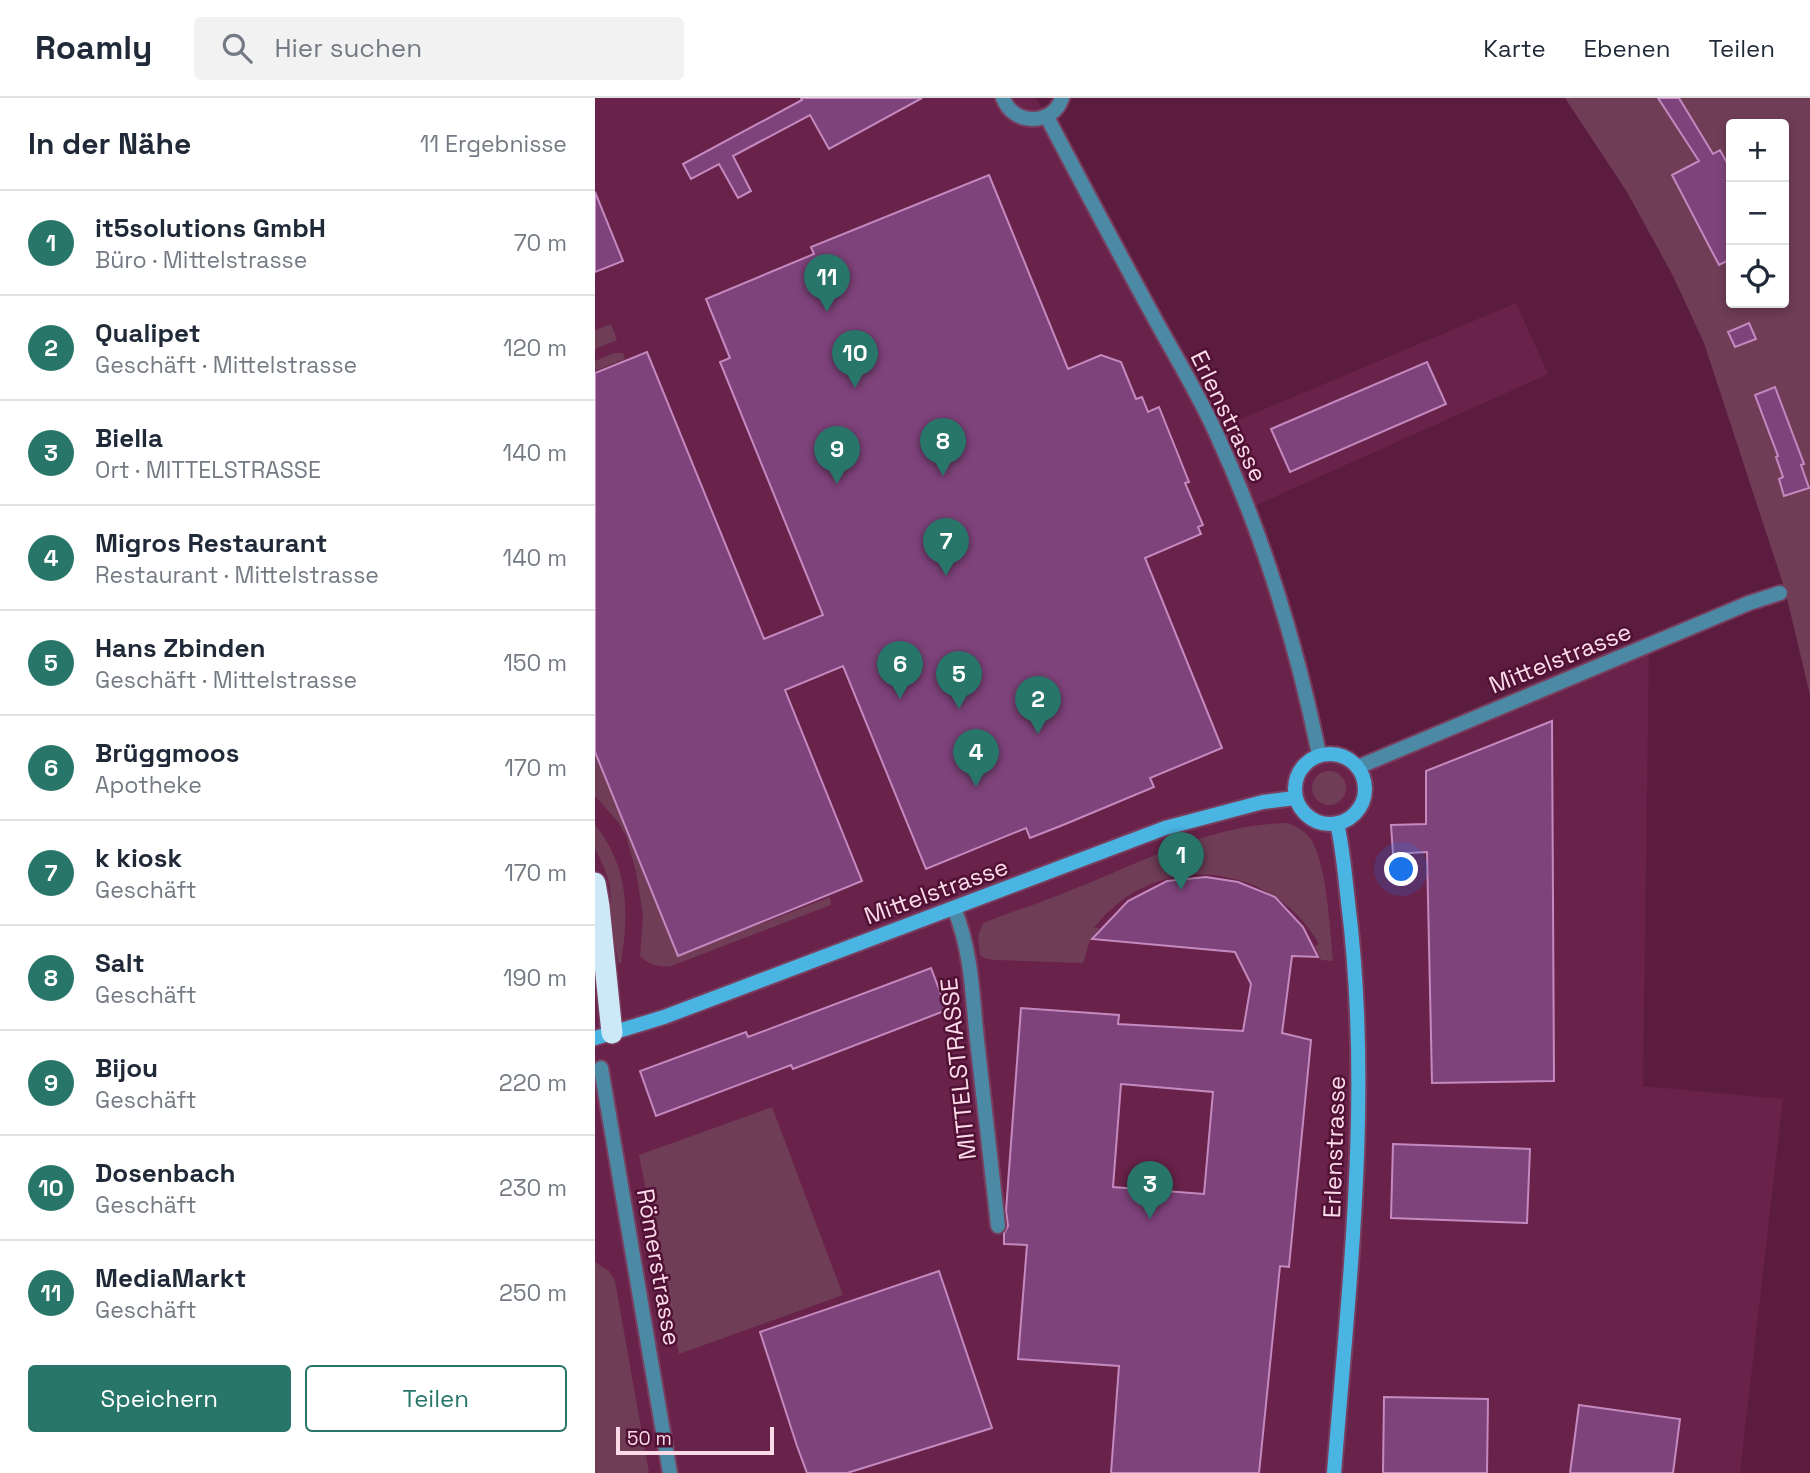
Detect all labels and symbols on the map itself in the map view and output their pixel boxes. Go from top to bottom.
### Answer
pin: 11 [804,254,850,312]
pin: 10 [832,330,878,388]
street label: Erlenstrasse [1184,345,1274,487]
pin: 8 [920,418,966,476]
pin: 9 [814,426,860,484]
pin: 7 [923,518,969,576]
street label: Mittelstrasse [1484,615,1636,701]
pin: 6 [877,641,923,699]
pin: 5 [936,651,982,709]
pin: 2 [1015,676,1061,734]
pin: 4 [953,729,999,787]
pin: 1 [1158,832,1204,890]
street label: Mittelstrasse [860,851,1012,931]
your location [1384,852,1418,886]
street label: MITTELSTRASSE [933,977,983,1161]
street label: Erlenstrasse [1316,1075,1352,1219]
pin: 3 [1127,1161,1173,1219]
street label: Römerstrasse [630,1186,688,1348]
scale bar [616,1424,773,1456]

